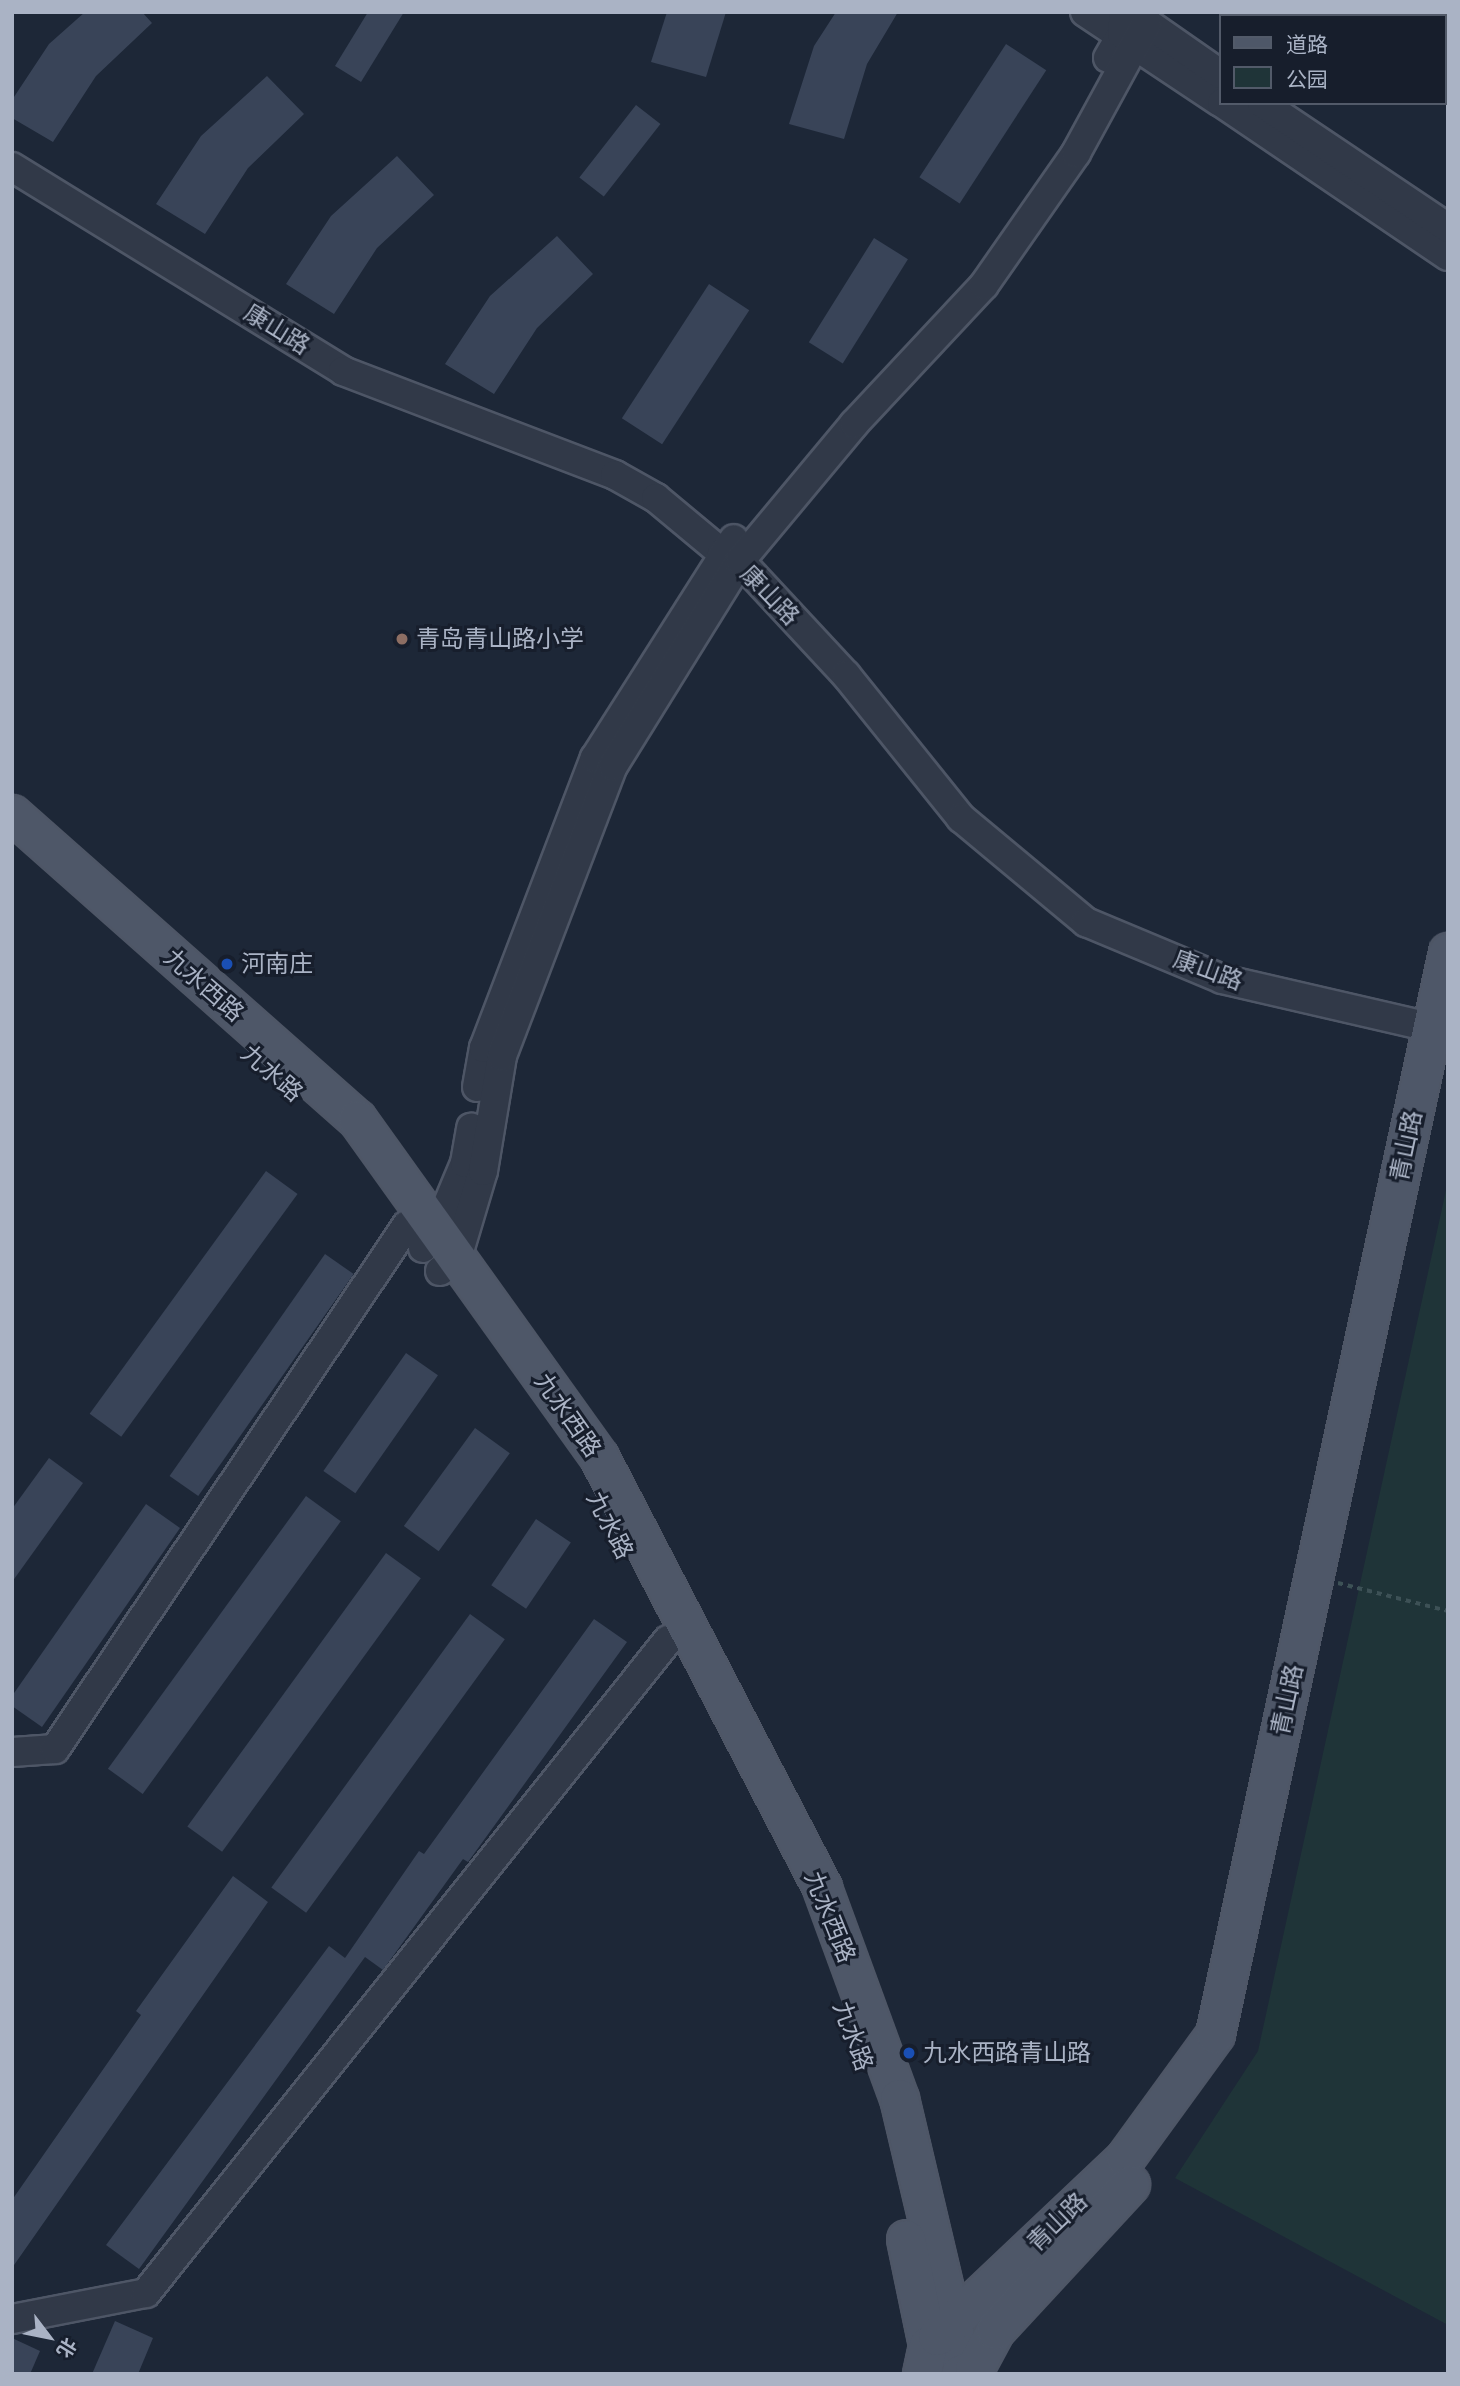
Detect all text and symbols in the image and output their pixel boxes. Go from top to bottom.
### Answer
legend [1218,14,1446,105]
text: 道路 [1286,30,1328,58]
text: 公园 [1286,65,1328,93]
street label: 康山路 [239,298,315,360]
street label: 康山路 [735,559,805,631]
place label: 青岛青山路小学 [416,625,584,653]
marker: 青岛青山路小学 [394,631,410,647]
street label: 九水西路 [158,943,250,1027]
street label: 康山路 [1169,944,1247,996]
place label: 河南庄 [241,950,313,978]
marker: 河南庄 [219,956,235,972]
street label: 九水路 [235,1039,309,1107]
street label: 青山路 [1384,1108,1428,1184]
street label: 九水西路 [529,1367,607,1463]
street label: 九水路 [581,1486,639,1564]
street label: 青山路 [1265,1662,1309,1738]
street label: 九水西路 [799,1867,861,1967]
street label: 九水路 [827,1997,879,2075]
place label: 九水西路青山路 [923,2039,1091,2067]
marker: 九水西路青山路 [901,2045,917,2061]
street label: 青山路 [1021,2187,1093,2257]
north arrow [14,2302,84,2372]
text: 北 [52,2334,82,2363]

